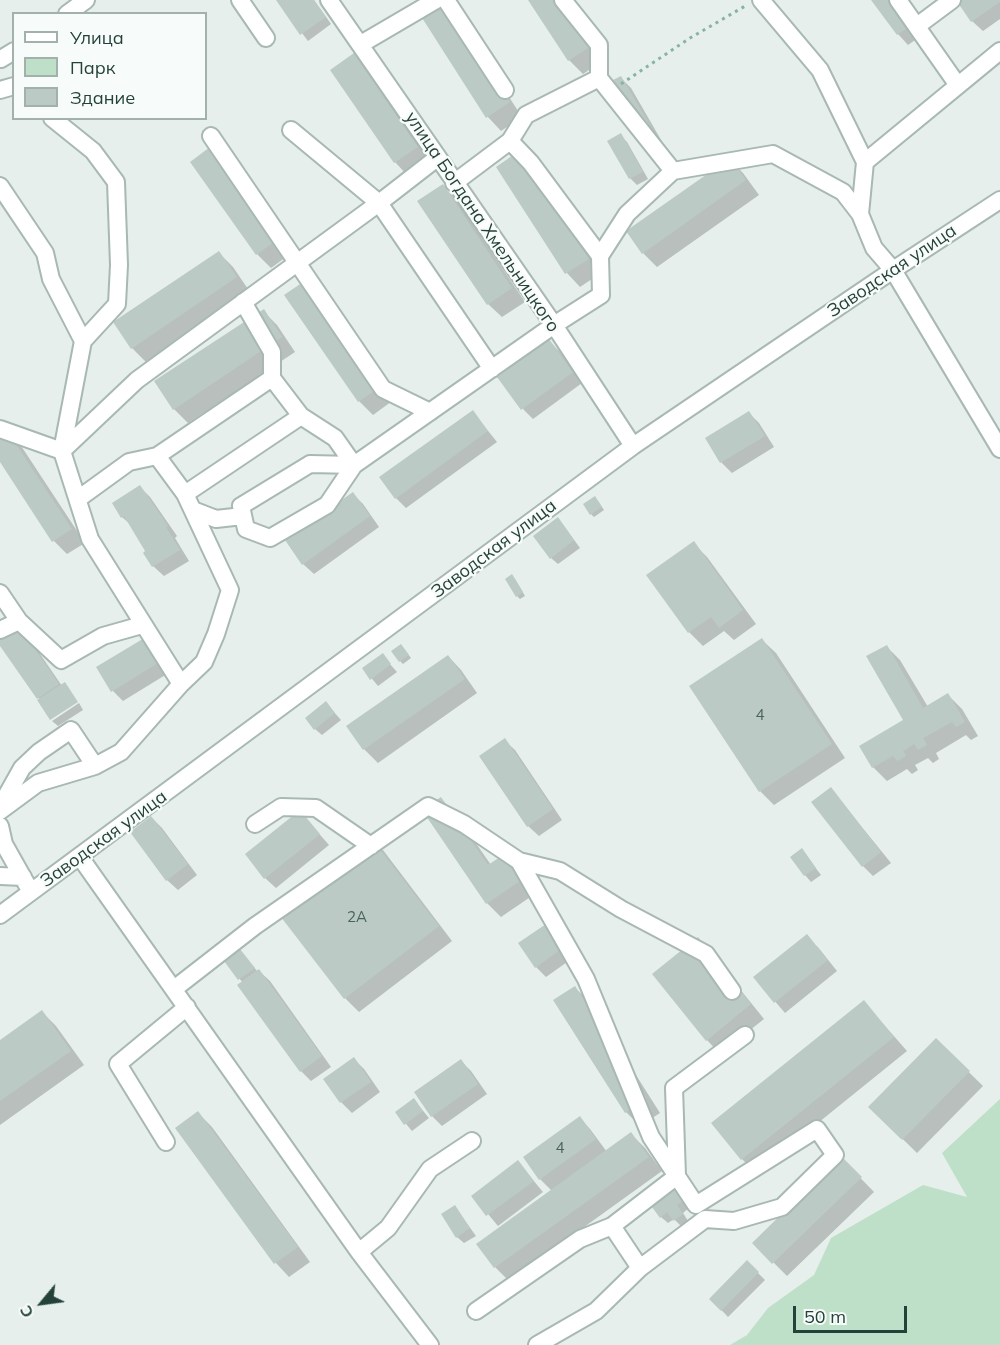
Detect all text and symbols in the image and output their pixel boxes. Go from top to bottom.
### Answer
legend [12,12,207,120]
text: Улица [70,26,124,49]
text: Парк [70,56,115,79]
text: Здание [70,86,135,109]
street label: улица Богдана Хмельницкого [400,108,564,336]
street label: Заводская улица [823,220,961,322]
street label: Заводская улица [427,495,561,603]
house number: 4 [756,706,764,724]
street label: Заводская улица [37,786,171,892]
house number: 2А [347,908,367,926]
house number: 4 [556,1139,564,1157]
north arrow [12,1273,72,1333]
scale bar [796,1294,910,1332]
text: С [15,1302,38,1321]
text: 50 m [804,1305,846,1328]

